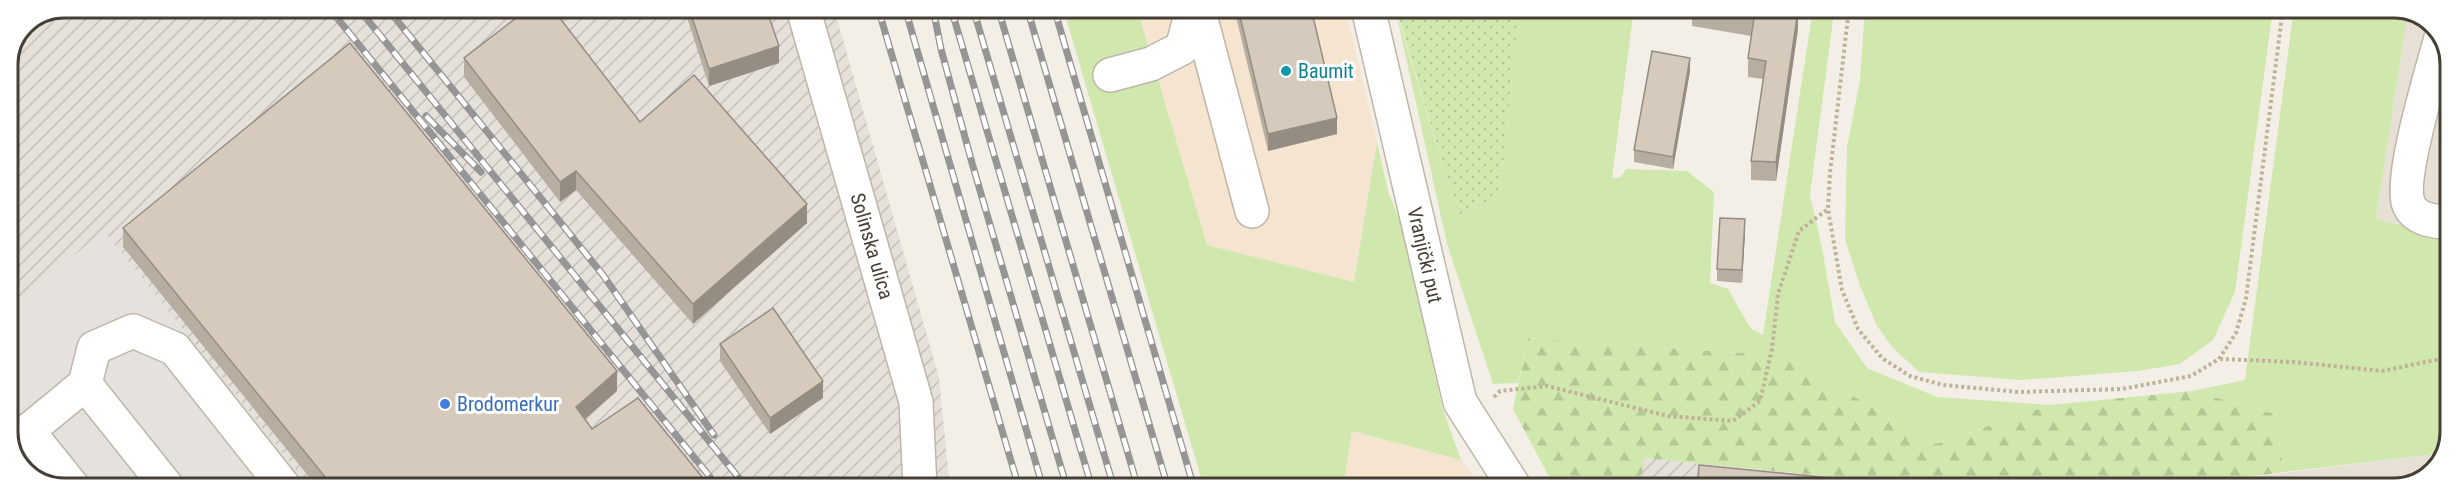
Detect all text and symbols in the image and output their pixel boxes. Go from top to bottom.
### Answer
place label: Baumit [1298,59,1354,83]
marker: Baumit [1279,64,1293,78]
street label: Solinska ulica [845,190,899,302]
street label: Vranjički put [1402,205,1448,305]
place label: Brodomerkur [457,392,559,416]
marker: Brodomerkur [438,397,452,411]

